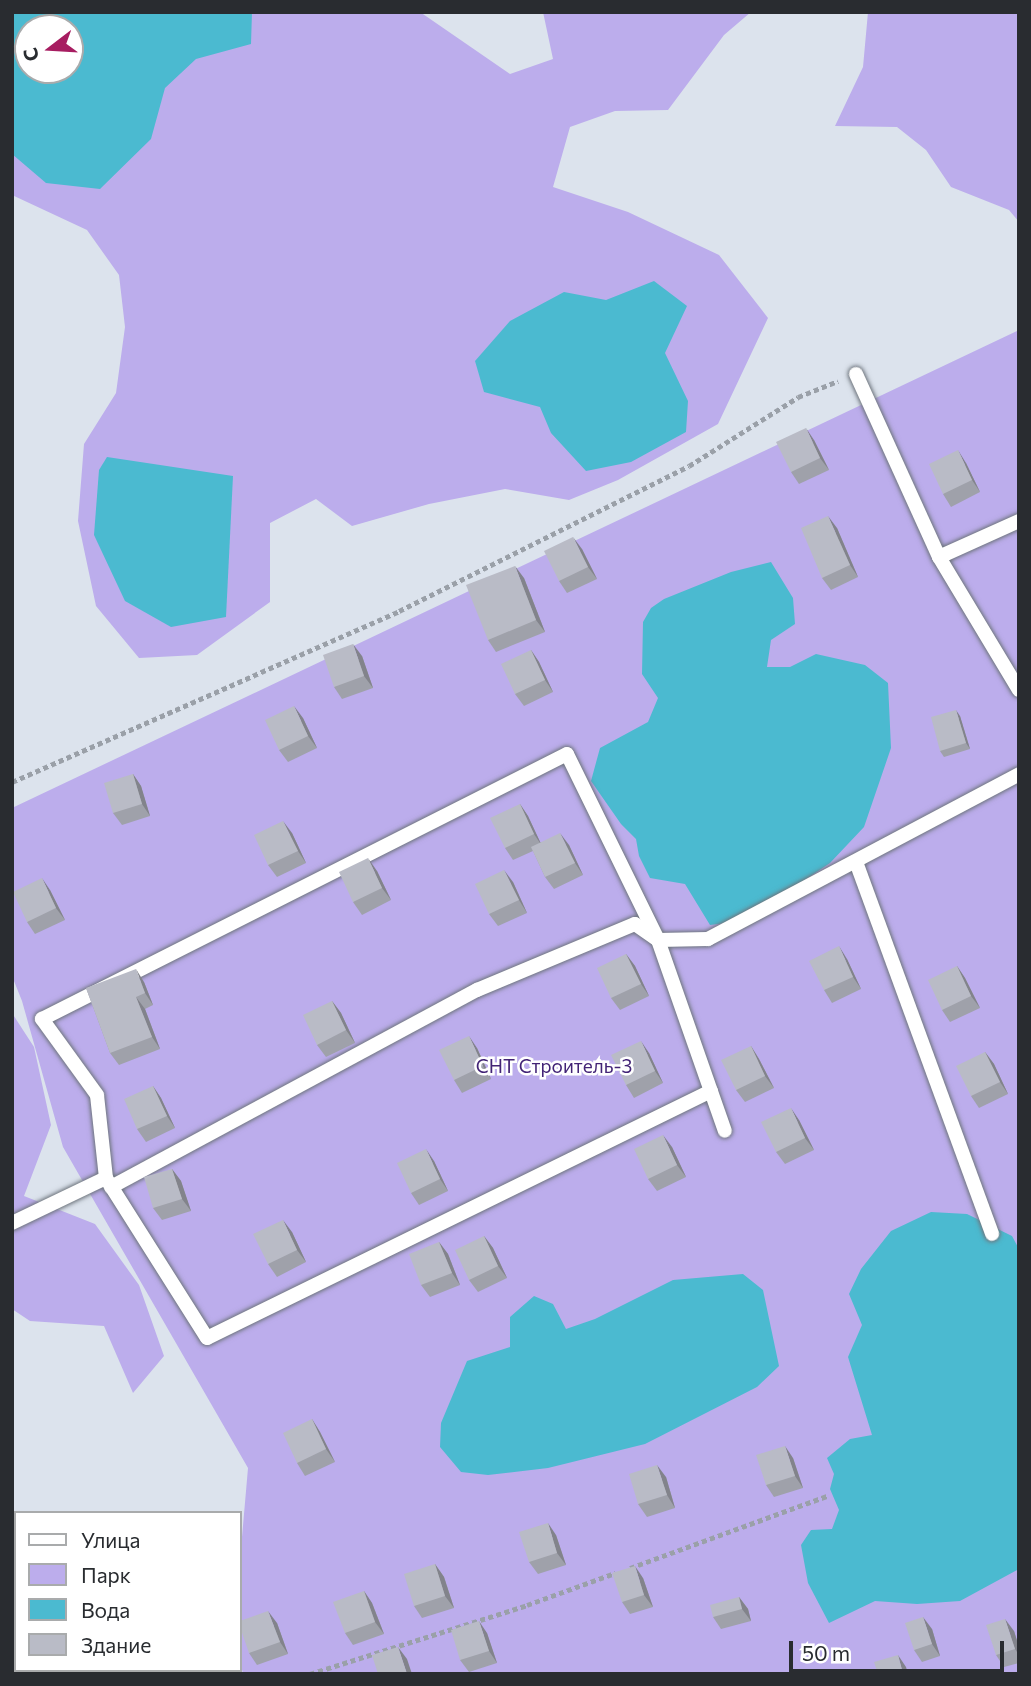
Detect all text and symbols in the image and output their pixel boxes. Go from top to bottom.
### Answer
north arrow [14,14,84,84]
text: С [17,45,43,64]
park label: СНТ Строитель-3 [476,1055,632,1077]
legend [14,1511,242,1672]
text: Улица [81,1527,140,1552]
text: Парк [81,1562,131,1587]
text: Вода [81,1597,130,1622]
scale bar [793,1626,1008,1670]
text: Здание [81,1632,151,1657]
text: 50 m [802,1640,850,1665]

